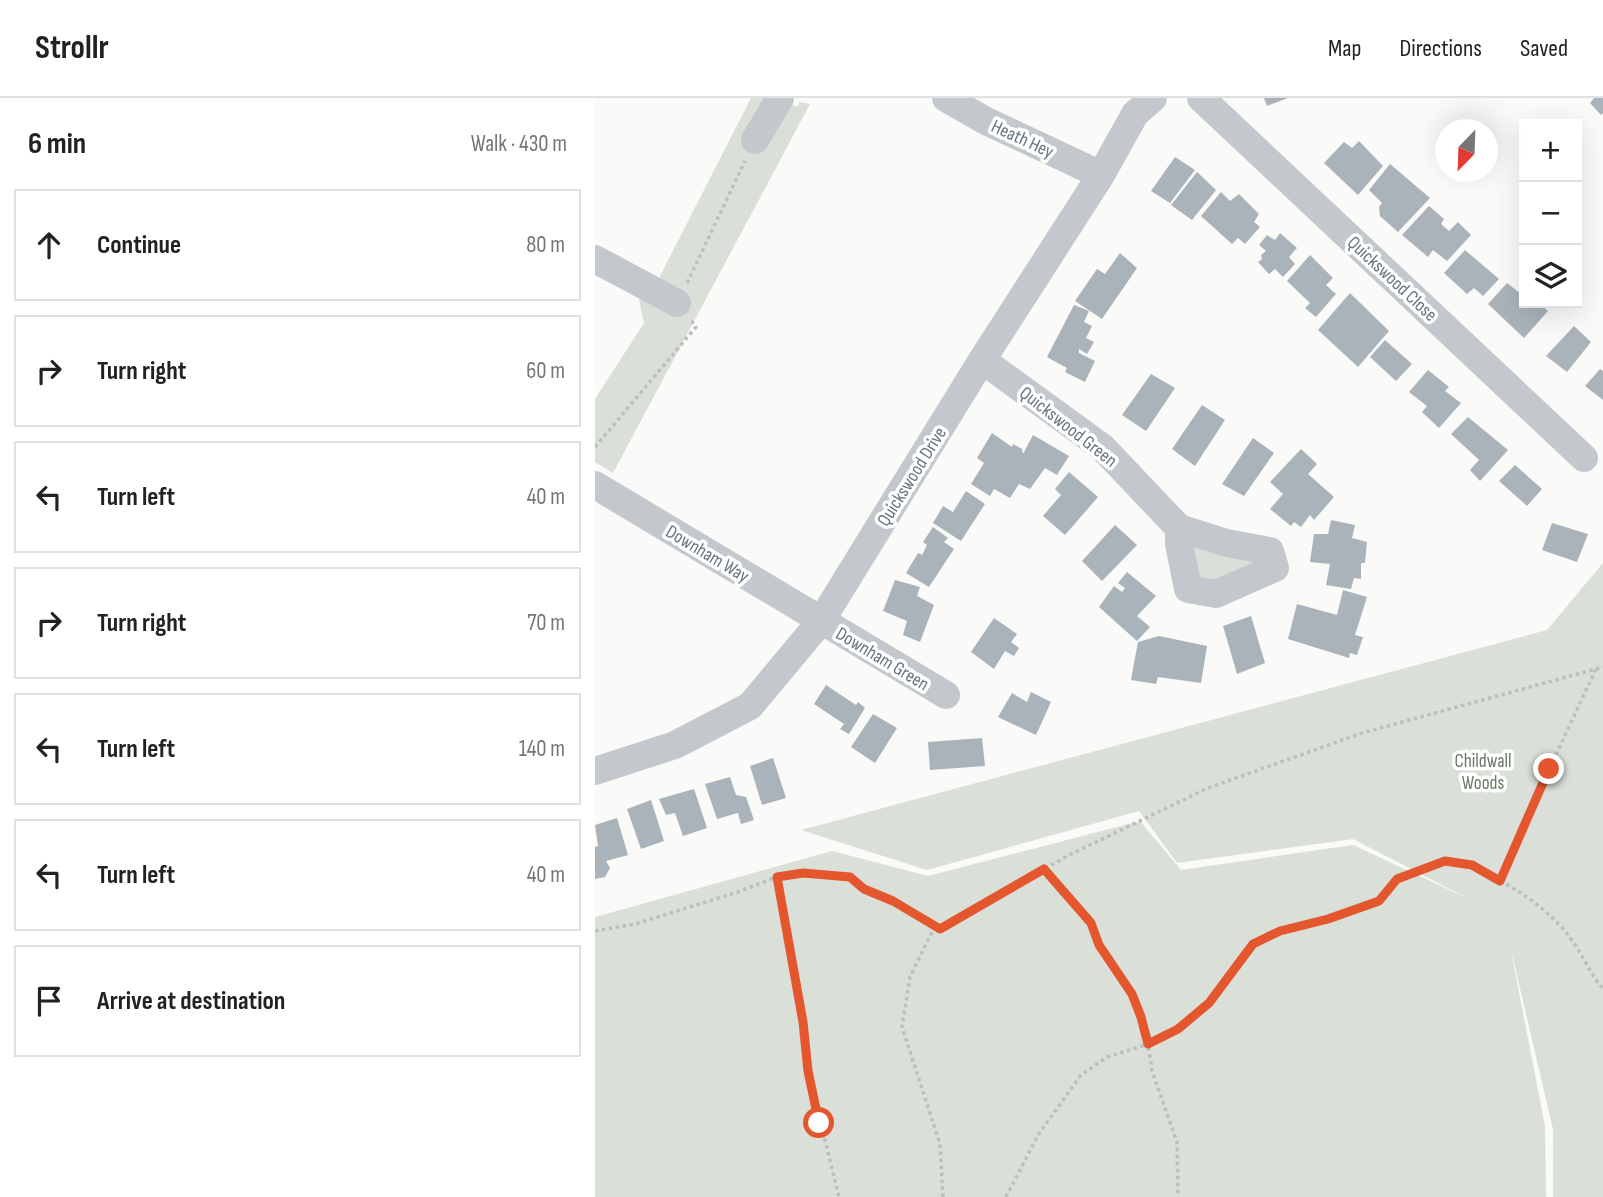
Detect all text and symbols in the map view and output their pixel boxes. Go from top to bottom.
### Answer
text: Strollr [35,28,109,68]
text: Map [1328,34,1361,63]
text: Directions [1399,34,1482,63]
text: Saved [1520,34,1568,63]
street label: Heath Hey [988,115,1058,164]
north arrow [1435,119,1498,182]
map controls [1519,119,1582,308]
button: + [1519,119,1582,182]
text: 6 min [28,126,86,162]
text: Walk · 430 m [471,130,567,158]
button: − [1519,182,1582,245]
icon: ahead [30,226,68,264]
text: Continue [97,230,181,261]
text: 80 m [526,231,565,259]
street label: Quickswood Close [1342,232,1442,327]
button: layers [1519,245,1582,308]
icon: right [30,352,68,390]
text: Turn right [97,356,186,387]
text: 60 m [526,357,565,385]
street label: Quickswood Green [1015,382,1122,472]
street label: Quickswood Drive [873,423,952,531]
icon: left [30,478,68,516]
text: Turn left [97,482,175,513]
text: 40 m [527,483,565,511]
street label: Downham Way [661,520,754,588]
icon: right [30,604,68,642]
text: Turn right [97,608,186,639]
text: 70 m [527,609,565,637]
street label: Downham Green [831,622,933,696]
icon: left [30,730,68,768]
text: Turn left [97,734,175,765]
text: 140 m [519,735,565,763]
park label: Childwall Woods [1454,750,1512,795]
route end [1533,753,1564,784]
icon: left [30,856,68,894]
text: Turn left [97,860,175,891]
text: 40 m [527,861,565,889]
icon: arrive [30,982,68,1020]
text: Arrive at destination [97,986,285,1017]
route start [803,1107,834,1138]

